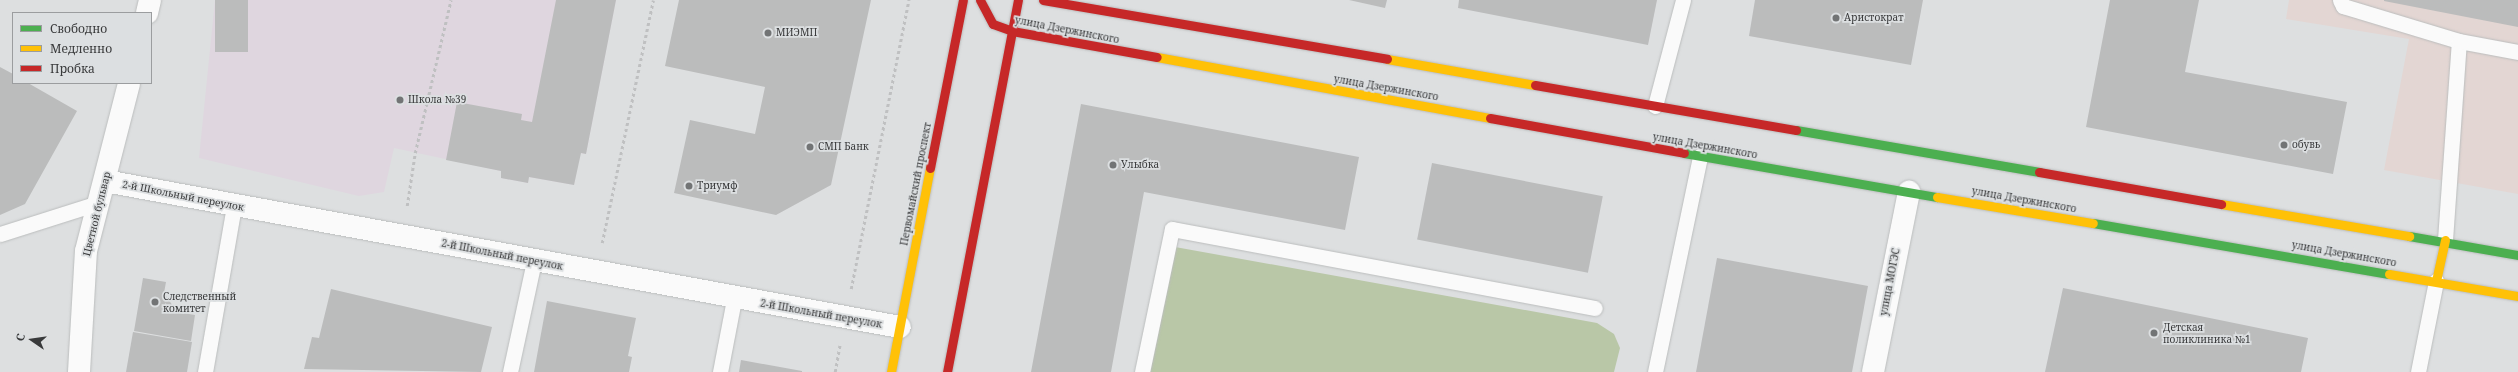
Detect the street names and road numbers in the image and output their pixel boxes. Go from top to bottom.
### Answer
street label: улица Дзержинского [1014,14,1120,46]
street label: улица Дзержинского [1333,73,1439,103]
street label: Первомайский проспект [898,121,934,247]
street label: улица Дзержинского [1652,131,1758,161]
street label: Цветной бульвар [81,171,113,257]
street label: 2-й Школьный переулок [121,178,245,214]
street label: улица Дзержинского [1971,185,2077,215]
street label: 2-й Школьный переулок [440,237,564,273]
street label: улица Дзержинского [2291,239,2397,269]
street label: улица МОГЭС [1878,247,1902,317]
street label: 2-й Школьный переулок [759,297,883,331]

